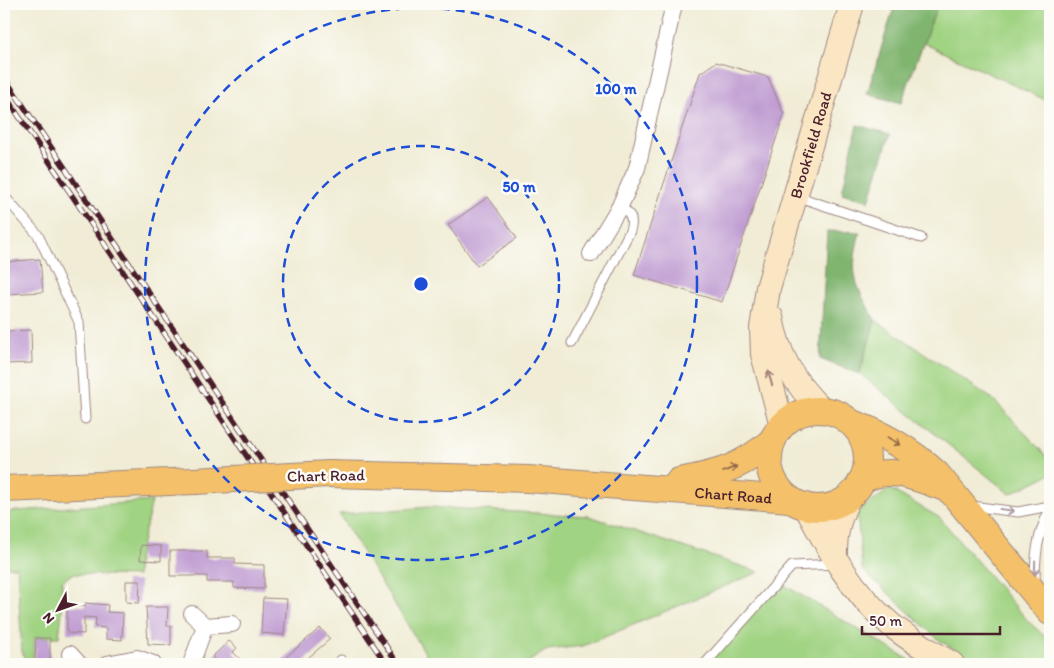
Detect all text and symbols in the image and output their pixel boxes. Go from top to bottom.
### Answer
text: 100 m [595,80,637,98]
street label: Brookfield Road [786,89,836,201]
text: 50 m [502,178,536,196]
centre of rings [412,275,430,293]
one-way arrow [765,370,775,386]
one-way arrow [886,437,901,446]
one-way arrow [722,463,737,473]
street label: Chart Road [287,465,365,486]
street label: Chart Road [694,483,773,508]
one-way arrow [999,505,1015,515]
one-way arrow [1030,560,1040,576]
north arrow [32,586,82,636]
scale bar [862,603,999,635]
text: N [39,609,58,627]
text: 50 m [869,612,902,630]

